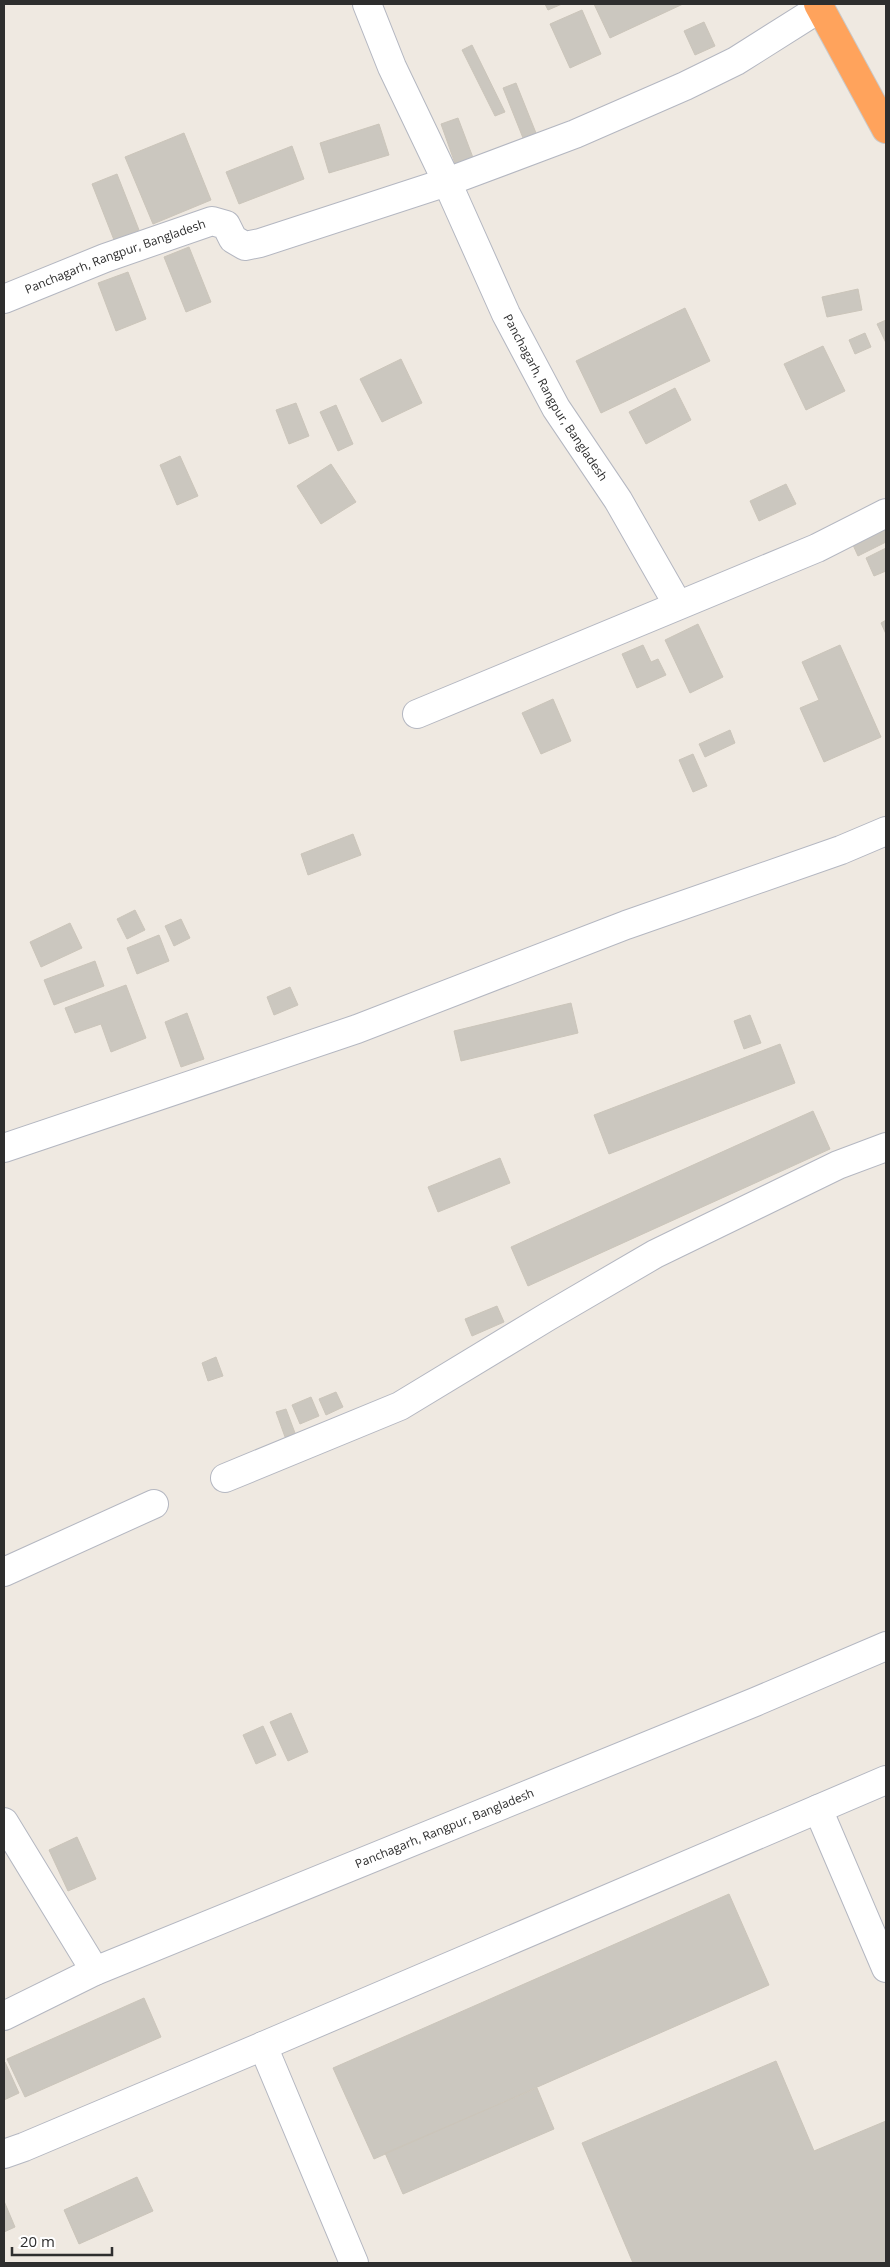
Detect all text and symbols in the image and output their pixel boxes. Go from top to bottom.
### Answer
street label: Panchagarh, Rangpur, Bangladesh [22,215,208,298]
street label: Panchagarh, Rangpur, Bangladesh [500,311,612,484]
street label: Panchagarh, Rangpur, Bangladesh [352,1784,536,1872]
scale bar [12,2224,112,2256]
text: 20 m [20,2231,55,2251]

